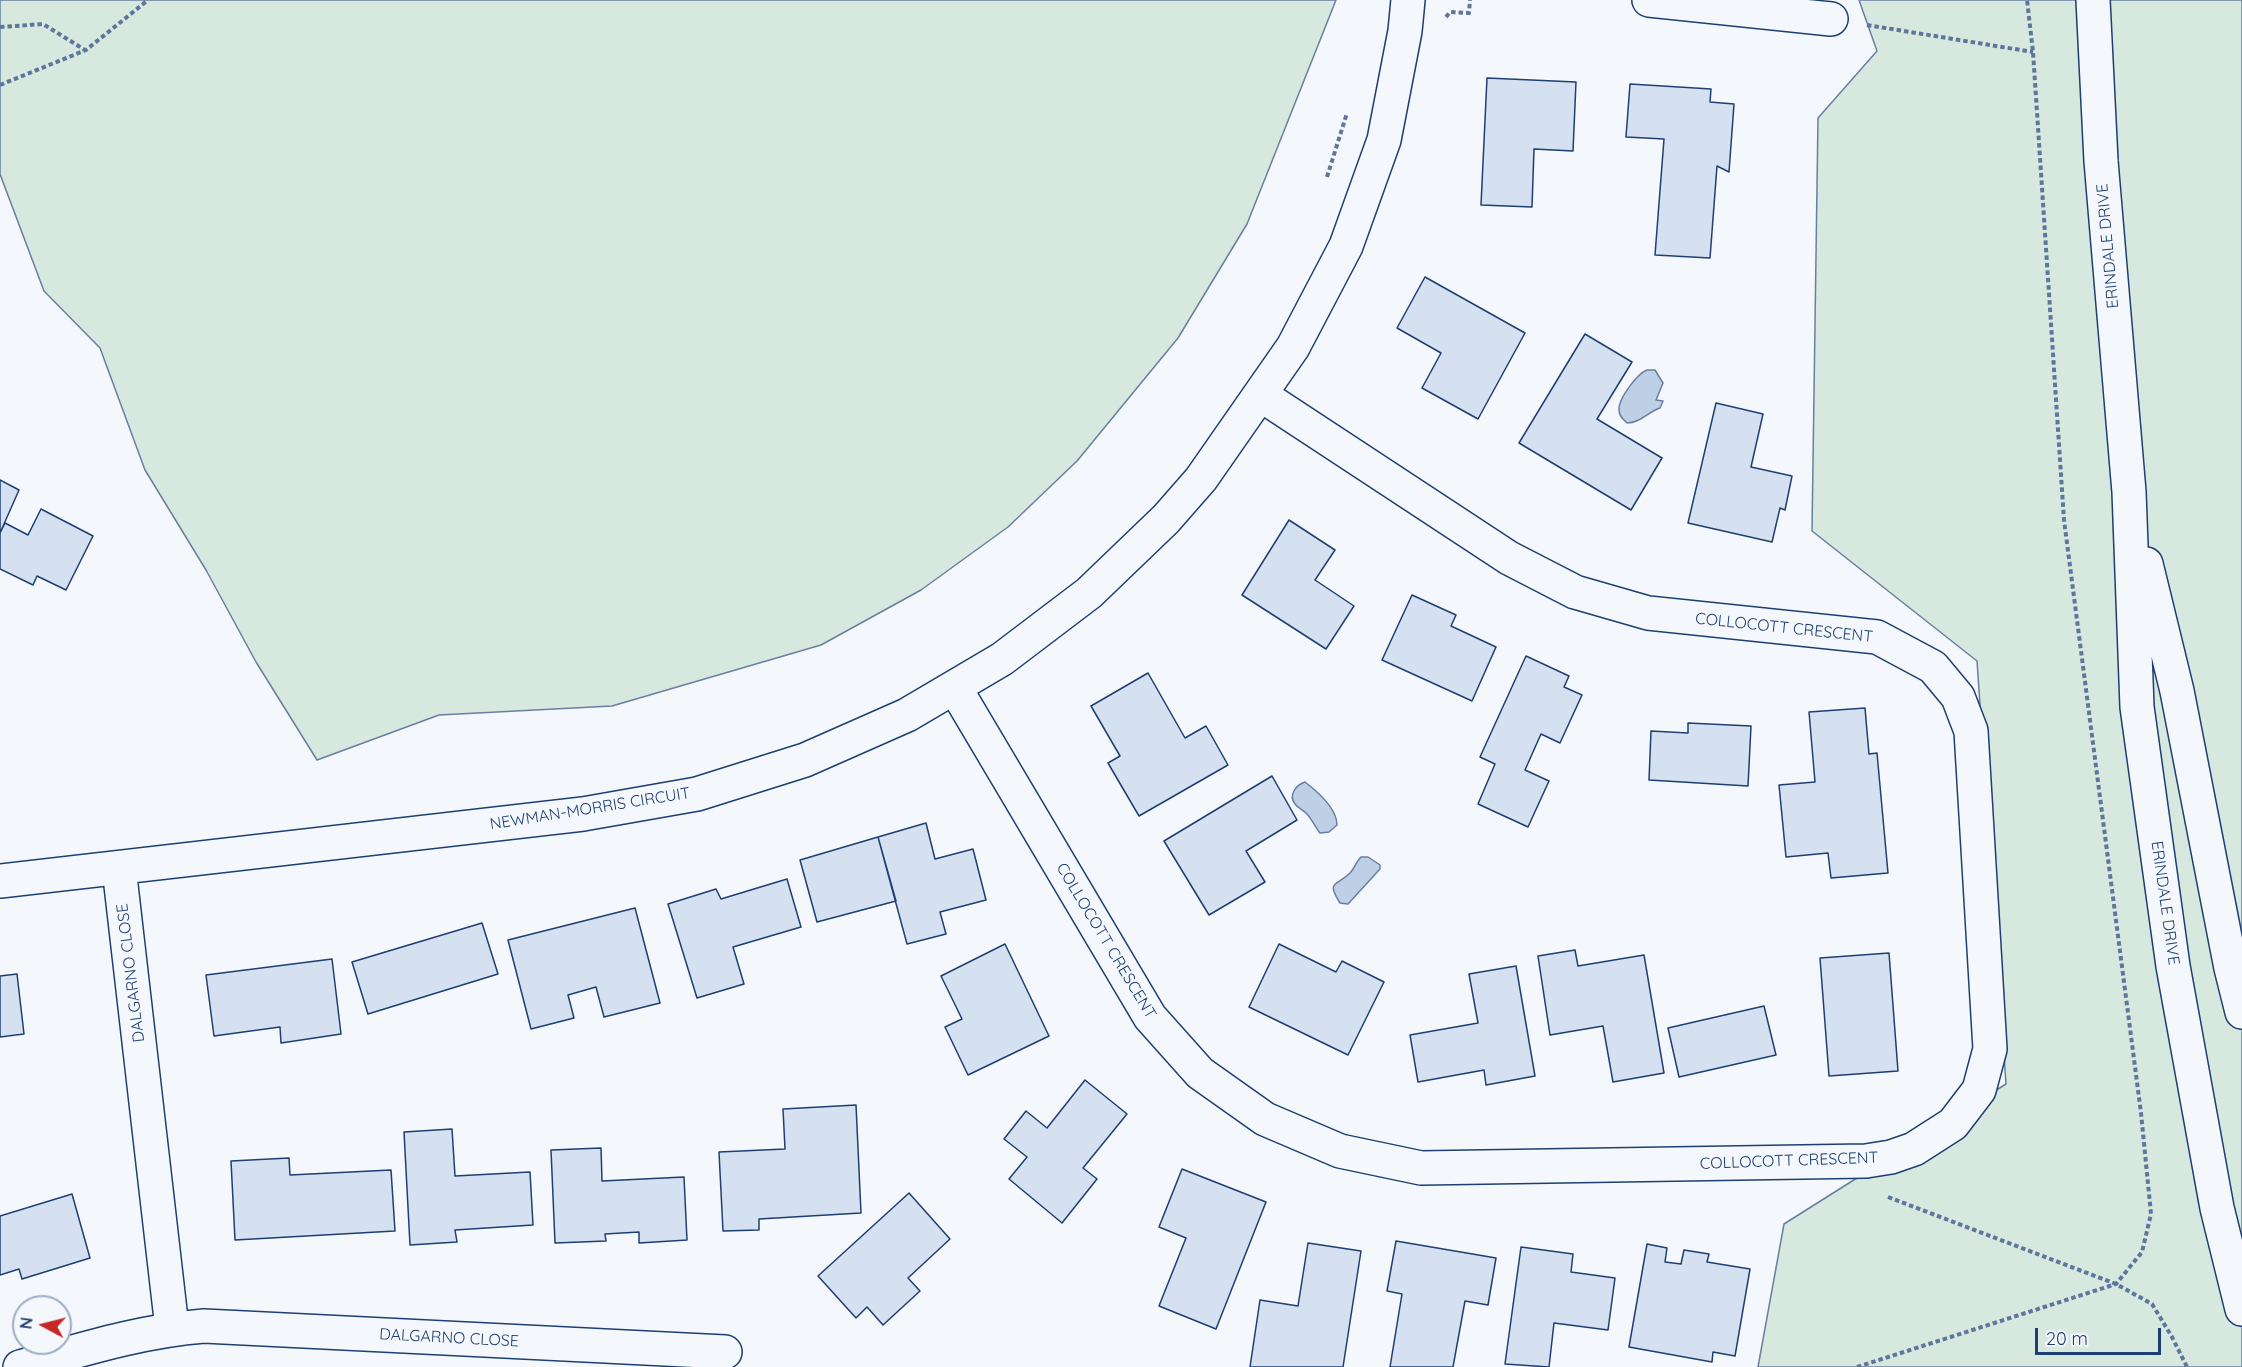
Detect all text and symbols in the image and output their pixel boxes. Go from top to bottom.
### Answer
street label: ERINDALE DRIVE [2093,183,2123,309]
street label: COLLOCOTT CRESCENT [1694,609,1874,647]
street label: NEWMAN-MORRIS CIRCUIT [489,784,691,834]
street label: ERINDALE DRIVE [2147,840,2183,966]
street label: COLLOCOTT CRESCENT [1052,860,1160,1022]
street label: DALGARNO CLOSE [113,902,149,1044]
street label: COLLOCOTT CRESCENT [1699,1148,1879,1174]
north arrow [12,1295,72,1355]
text: N [15,1316,37,1330]
scale bar [2038,1316,2164,1354]
street label: DALGARNO CLOSE [379,1325,519,1351]
text: 20 m [2046,1327,2088,1350]

